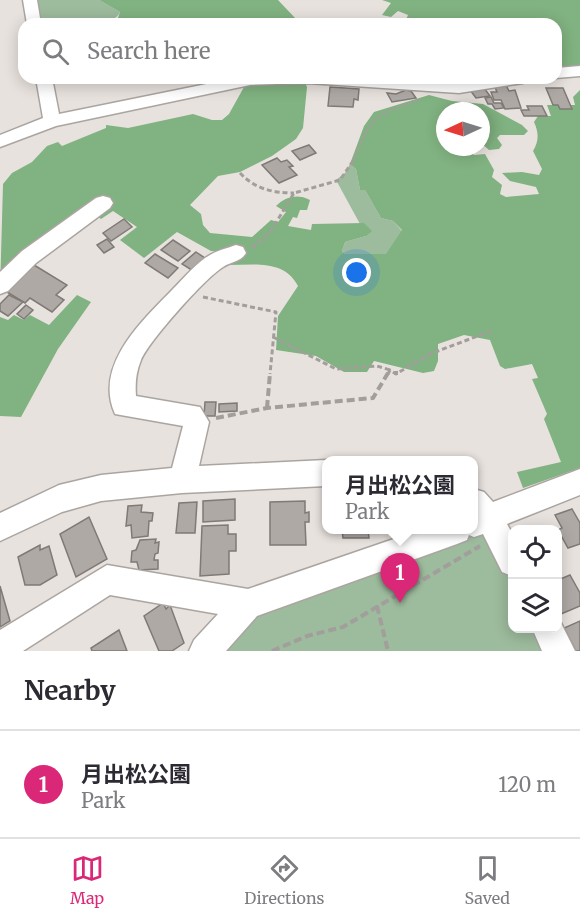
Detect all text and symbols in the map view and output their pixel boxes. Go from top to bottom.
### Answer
search box [18,18,562,84]
icon: search [39,35,72,68]
text: Search here [87,37,210,65]
north arrow [436,102,490,156]
your location [342,258,371,287]
popup [322,456,478,534]
text: 月出松公園 [345,471,455,499]
text: Park [345,499,389,524]
map controls [508,525,562,633]
button: locate [508,525,562,579]
pin: 1 [380,554,420,603]
button: layers [508,579,562,633]
text: Nearby [24,674,116,707]
text: 月出松公園 [81,760,191,788]
text: 1 [39,772,48,797]
text: 120 m [498,772,556,797]
text: Park [81,788,125,813]
tab: Map [70,852,104,908]
tab: Directions [244,852,324,908]
tab: Saved [465,852,510,908]

